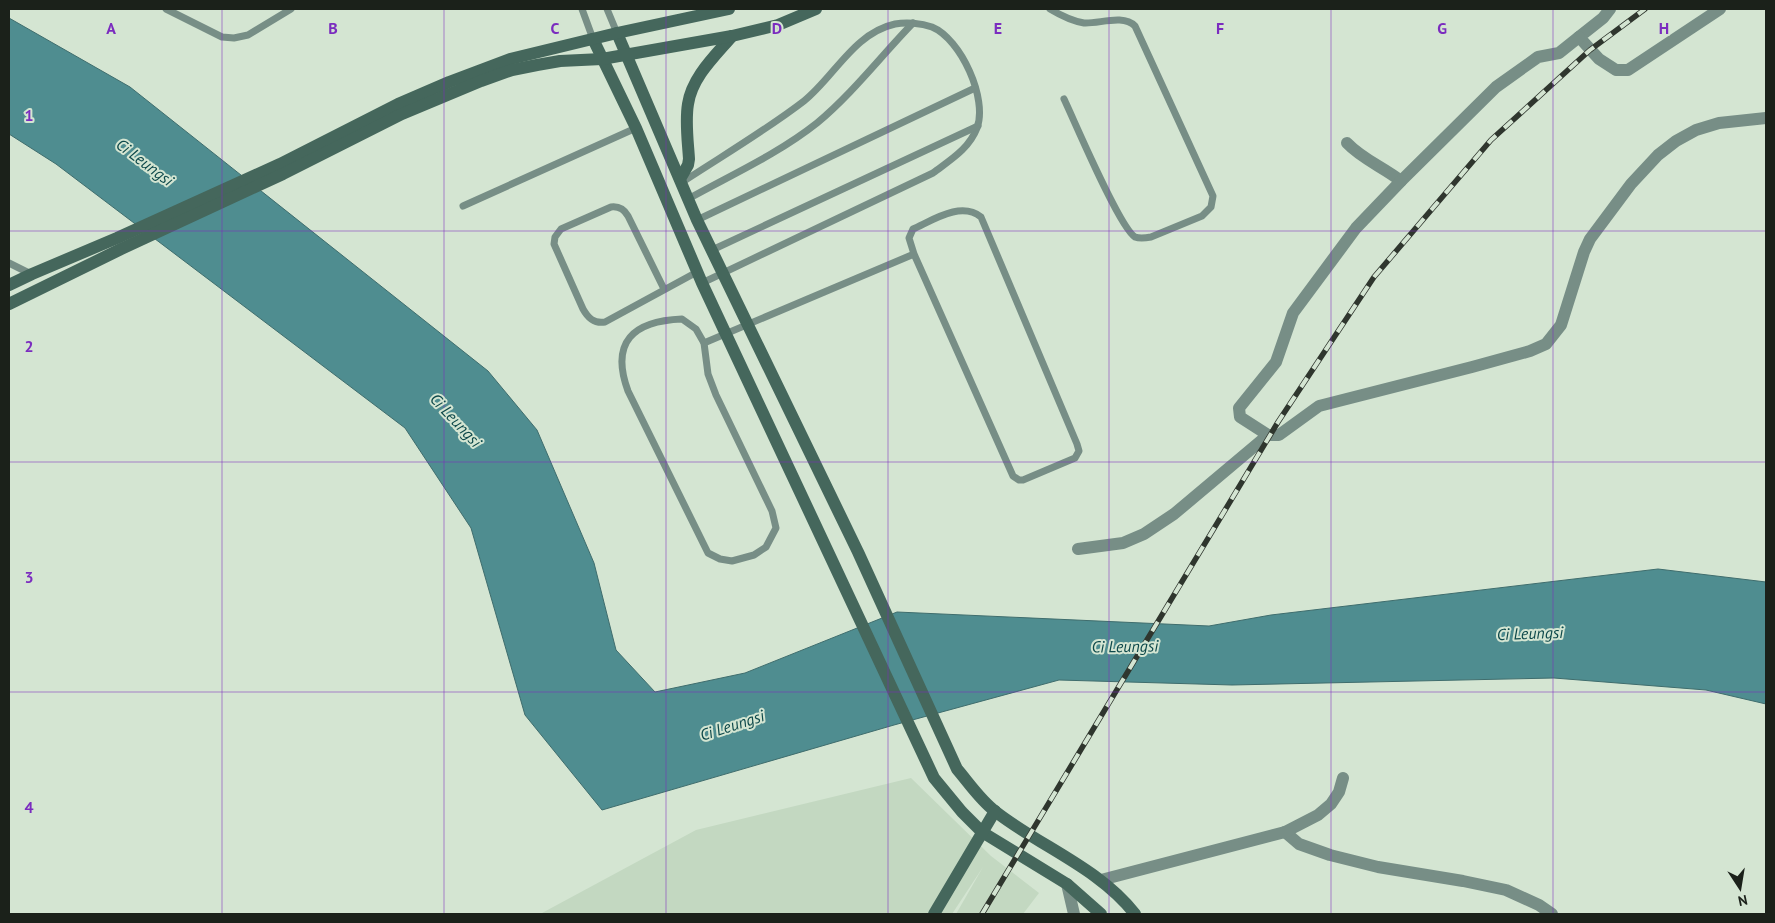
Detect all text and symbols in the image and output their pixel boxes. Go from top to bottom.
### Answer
text: A [106,18,116,38]
text: B [328,18,338,38]
text: C [551,18,560,38]
text: D [772,18,782,38]
text: E [994,18,1002,38]
text: F [1216,18,1224,38]
text: G [1437,18,1447,38]
text: H [1659,18,1669,38]
text: 1 [24,105,34,125]
water label: Ci Leungsi [112,134,178,191]
text: 2 [24,336,34,356]
water label: Ci Leungsi [426,389,487,452]
text: 3 [24,567,34,587]
water label: Ci Leungsi [1496,622,1564,644]
water label: Ci Leungsi [1092,635,1159,657]
water label: Ci Leungsi [697,705,768,745]
text: 4 [24,797,34,817]
north arrow [1715,863,1765,913]
text: N [1736,891,1749,910]

